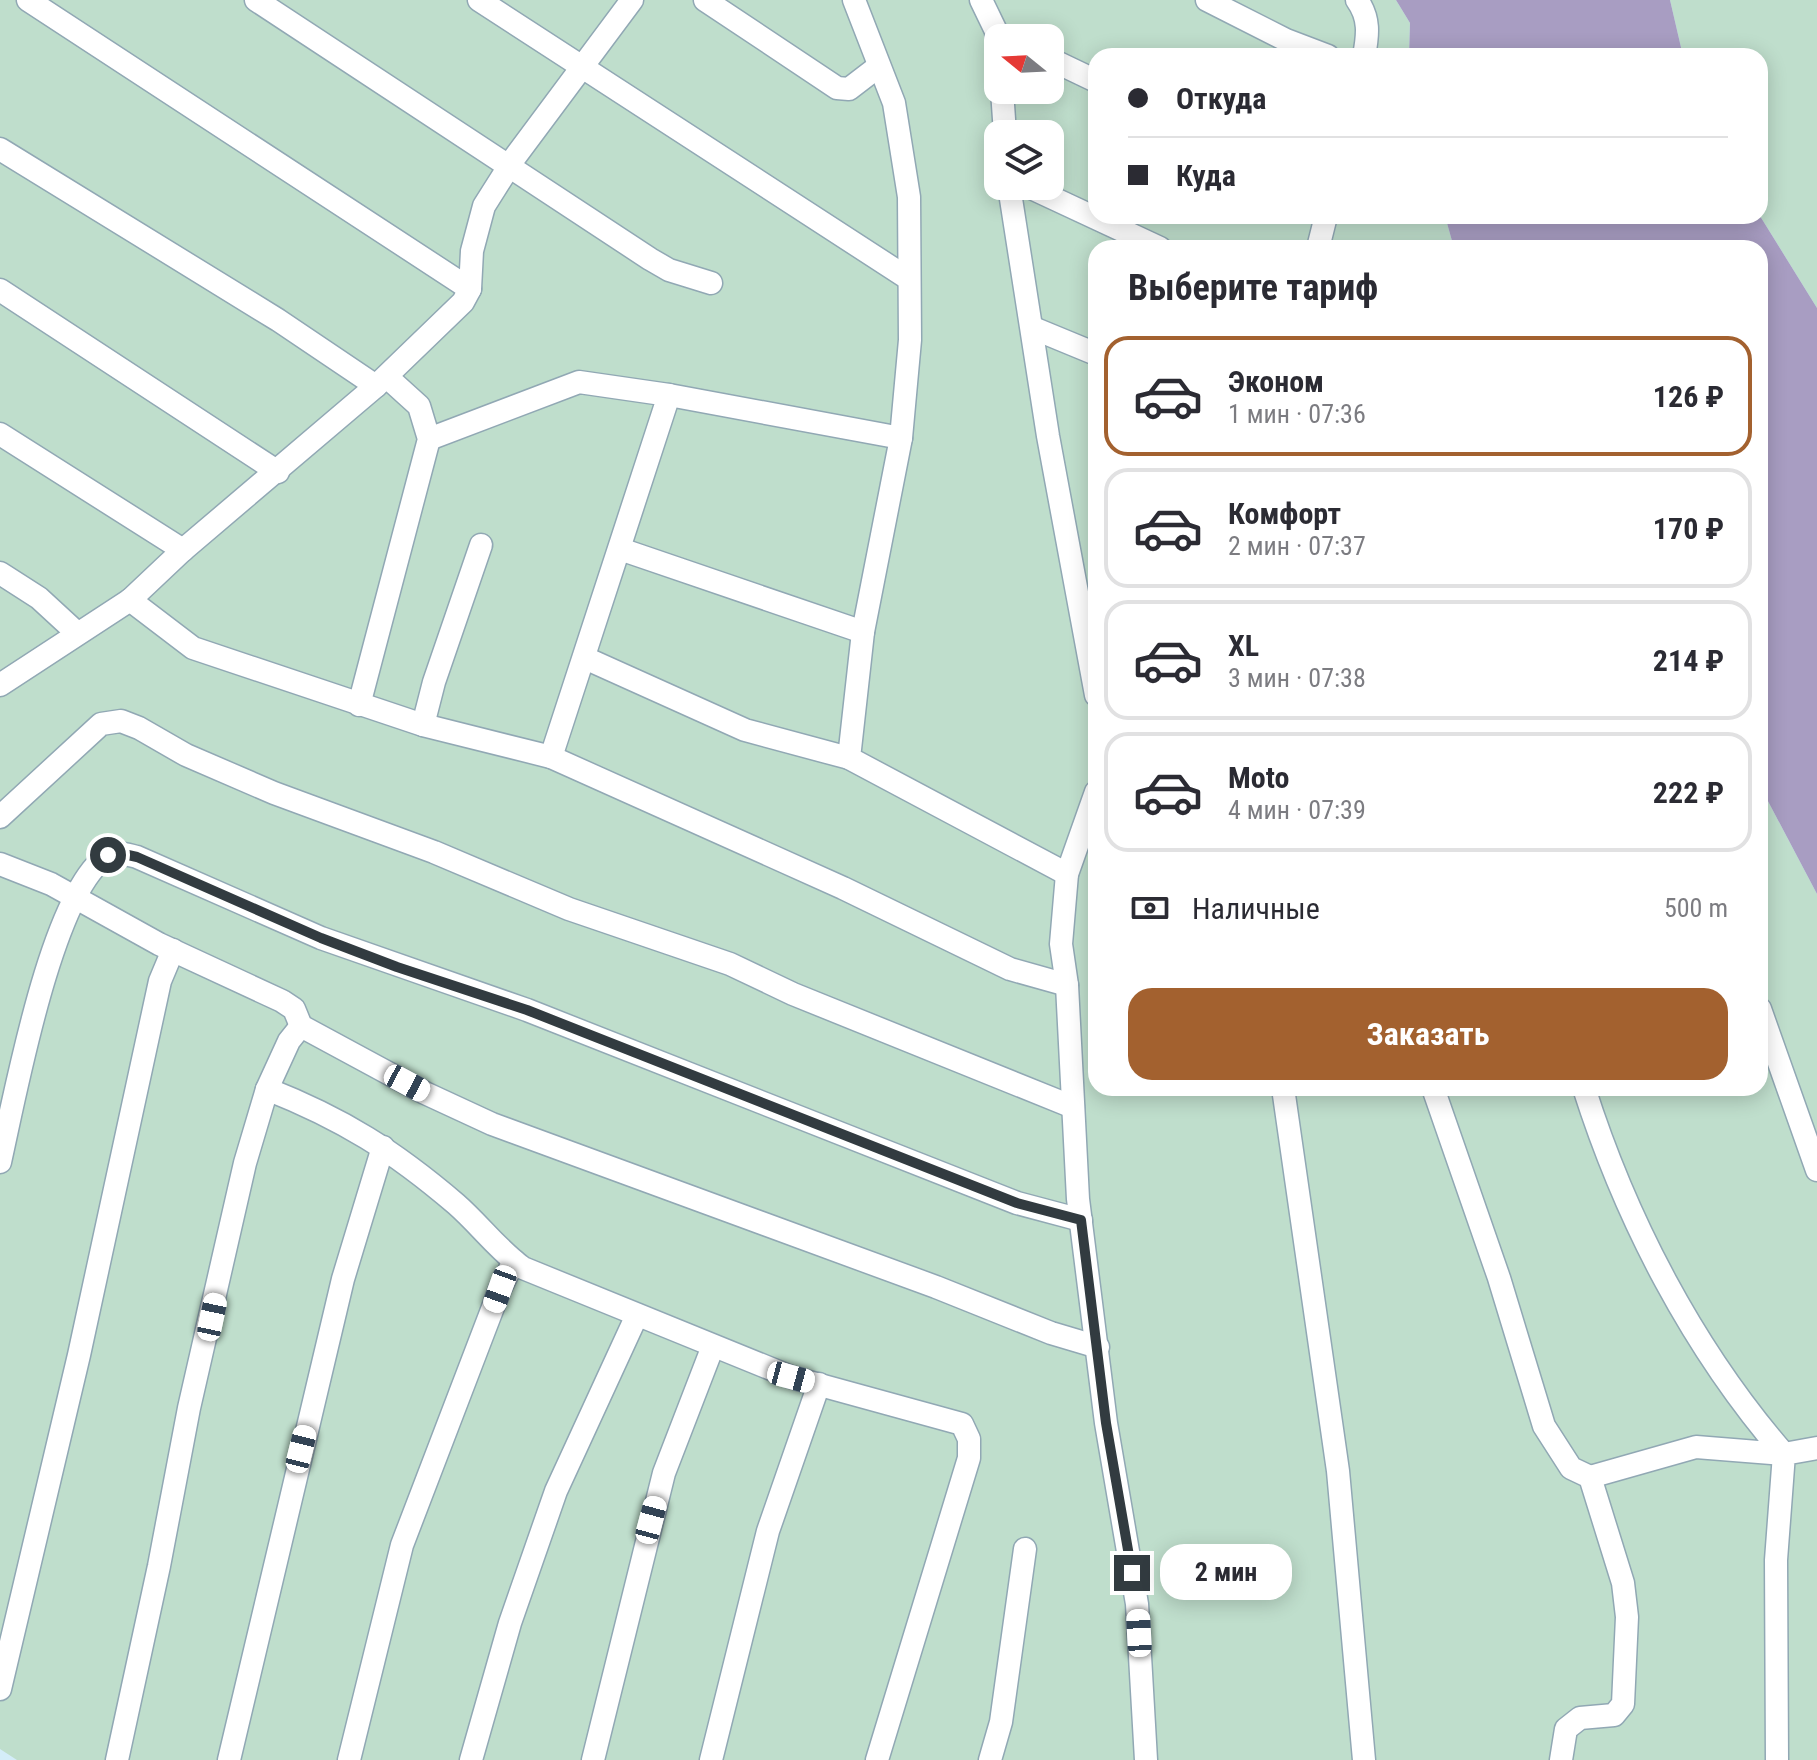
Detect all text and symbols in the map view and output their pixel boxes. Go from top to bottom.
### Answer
north arrow [984,24,1064,104]
map controls [984,24,1064,200]
text: Откуда [1176,81,1266,116]
button: layers [984,120,1064,200]
text: Куда [1176,158,1236,193]
text: Выберите тариф [1128,267,1378,309]
icon: car [1132,360,1204,432]
text: Эконом [1228,364,1324,399]
text: 126 ₽ [1653,379,1724,414]
text: 1 мин · 07:36 [1228,399,1366,429]
icon: car [1132,492,1204,564]
text: Комфорт [1228,496,1341,531]
text: 170 ₽ [1653,511,1724,546]
text: 2 мин · 07:37 [1228,531,1366,561]
icon: car [1132,624,1204,696]
text: XL [1228,628,1259,663]
text: 214 ₽ [1653,643,1724,678]
text: 3 мин · 07:38 [1228,663,1366,693]
icon: car [1132,756,1204,828]
text: Moto [1228,760,1289,795]
text: 222 ₽ [1653,775,1724,810]
text: 4 мин · 07:39 [1228,795,1366,825]
route start [90,837,126,873]
icon: cash [1128,886,1172,930]
text: Наличные [1192,891,1320,926]
text: 500 m [1664,893,1728,923]
button: Заказать [1128,988,1728,1080]
car [380,1061,434,1105]
car [481,1262,519,1316]
car [195,1291,229,1343]
car [765,1359,817,1395]
car [284,1423,318,1475]
car [633,1494,669,1546]
callout: 2 мин [1160,1545,1292,1601]
route end [1114,1555,1150,1591]
text: 2 мин [1195,1557,1257,1587]
car [1126,1608,1152,1658]

